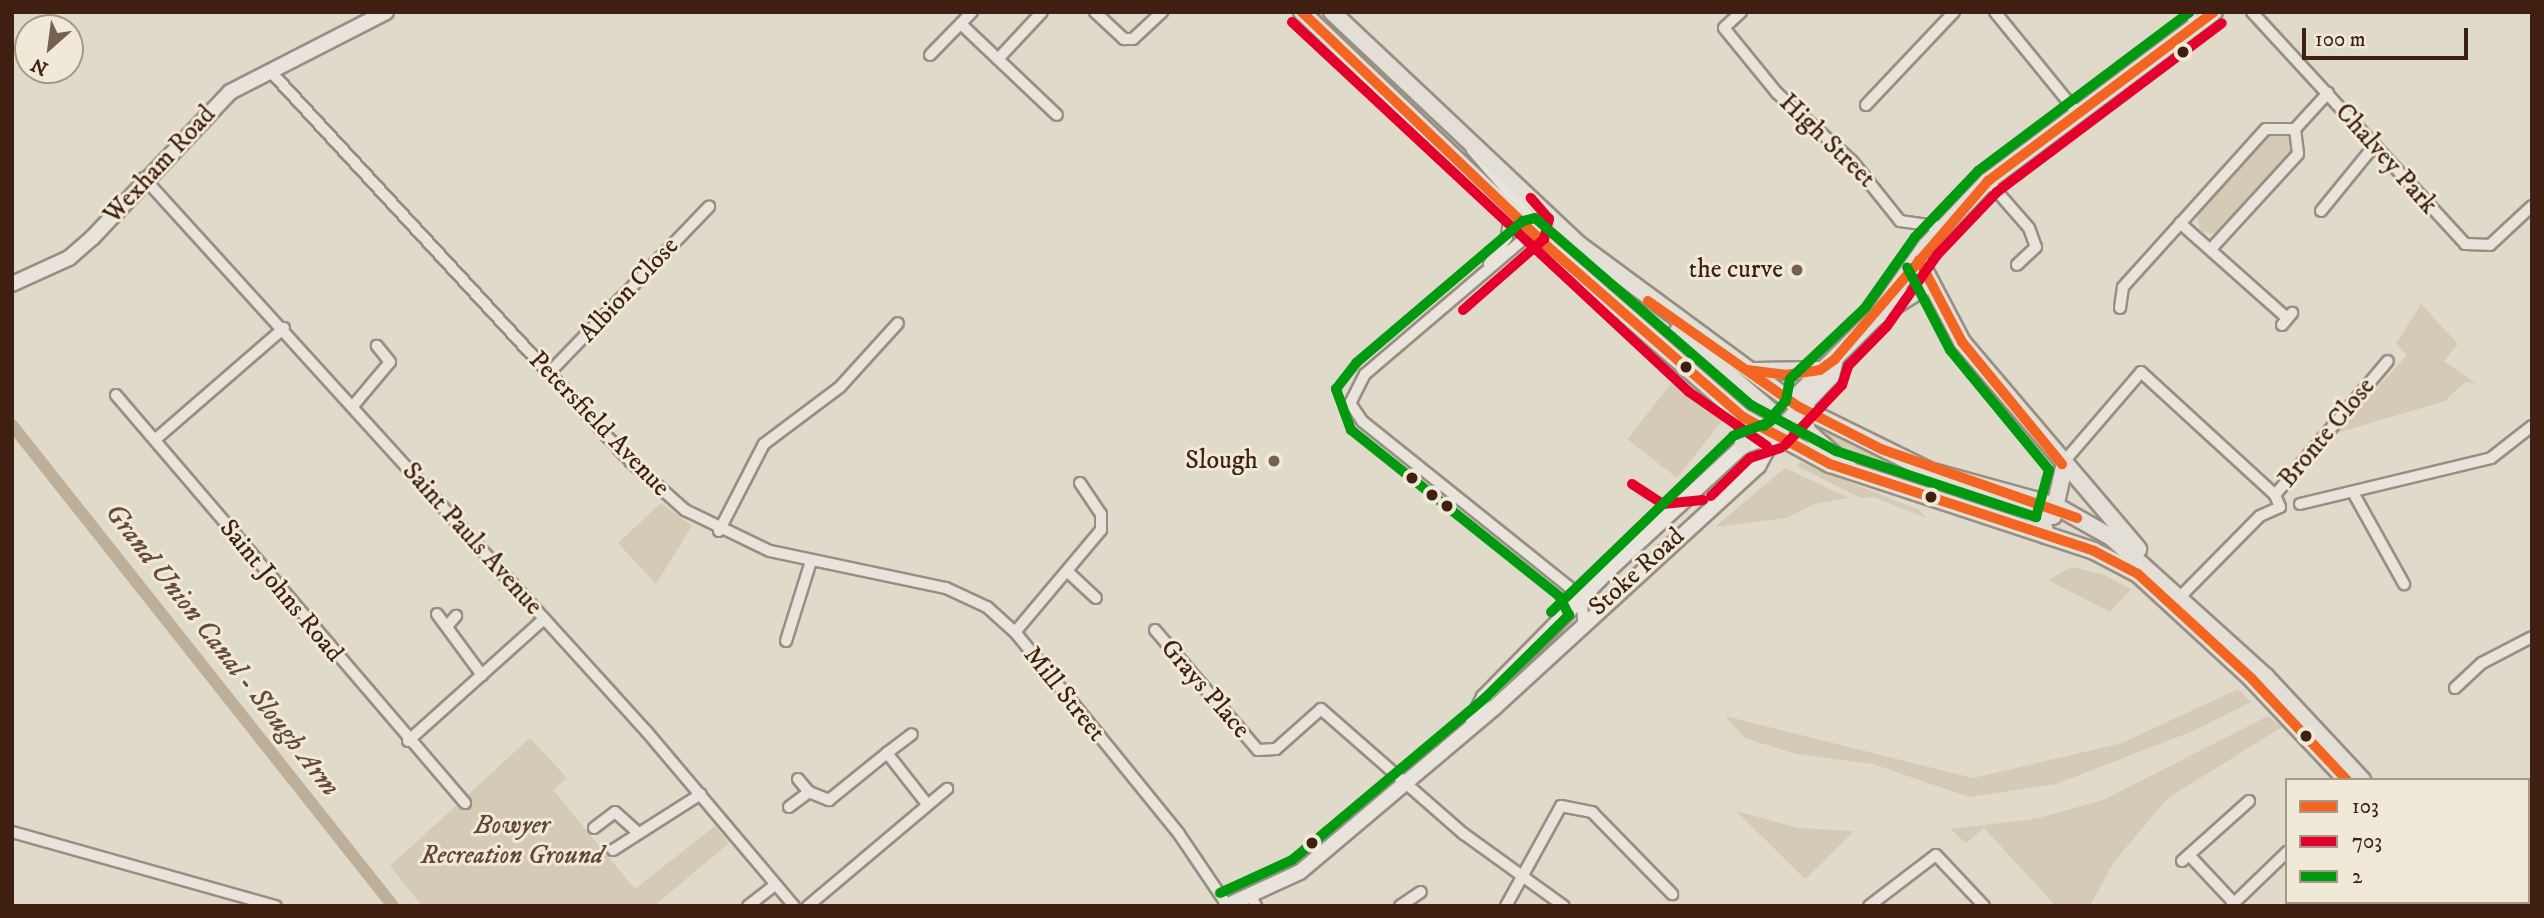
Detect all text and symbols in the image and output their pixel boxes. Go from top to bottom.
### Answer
north arrow [14,14,84,84]
scale bar [2306,14,2472,58]
text: 100 m [2315,27,2366,53]
unlabelled marker [2176,45,2190,59]
text: N [28,52,52,80]
street label: High Street [1772,87,1882,195]
street label: Chalvey Park [2328,97,2444,221]
street label: Wexham Road [98,100,222,230]
street label: Albion Close [573,231,685,349]
place label: the curve [1689,254,1783,286]
marker: the curve [1789,262,1805,278]
street label: Petersfield Avenue [522,345,676,503]
unlabelled marker [1679,360,1693,374]
street label: Bronte Close [2272,372,2382,494]
place label: Slough [1185,445,1258,477]
marker: Slough [1264,451,1284,471]
street label: Saint Pauls Avenue [395,456,549,622]
unlabelled marker [1405,471,1419,485]
unlabelled marker [1425,488,1439,502]
unlabelled marker [1924,490,1938,504]
water label: Grand Union Canal - Slough Arm [97,497,347,803]
unlabelled marker [1440,499,1454,513]
street label: Saint Johns Road [212,513,350,669]
street label: Stoke Road [1583,521,1691,623]
street label: Grays Place [1153,633,1257,745]
street label: Mill Street [1016,640,1112,748]
unlabelled marker [2299,729,2313,743]
legend [2285,778,2530,904]
text: 103 [2352,794,2379,820]
park label: Bowyer Recreation Ground [421,810,603,872]
text: 703 [2352,829,2382,855]
unlabelled marker [1305,836,1319,850]
text: 2 [2352,864,2362,890]

